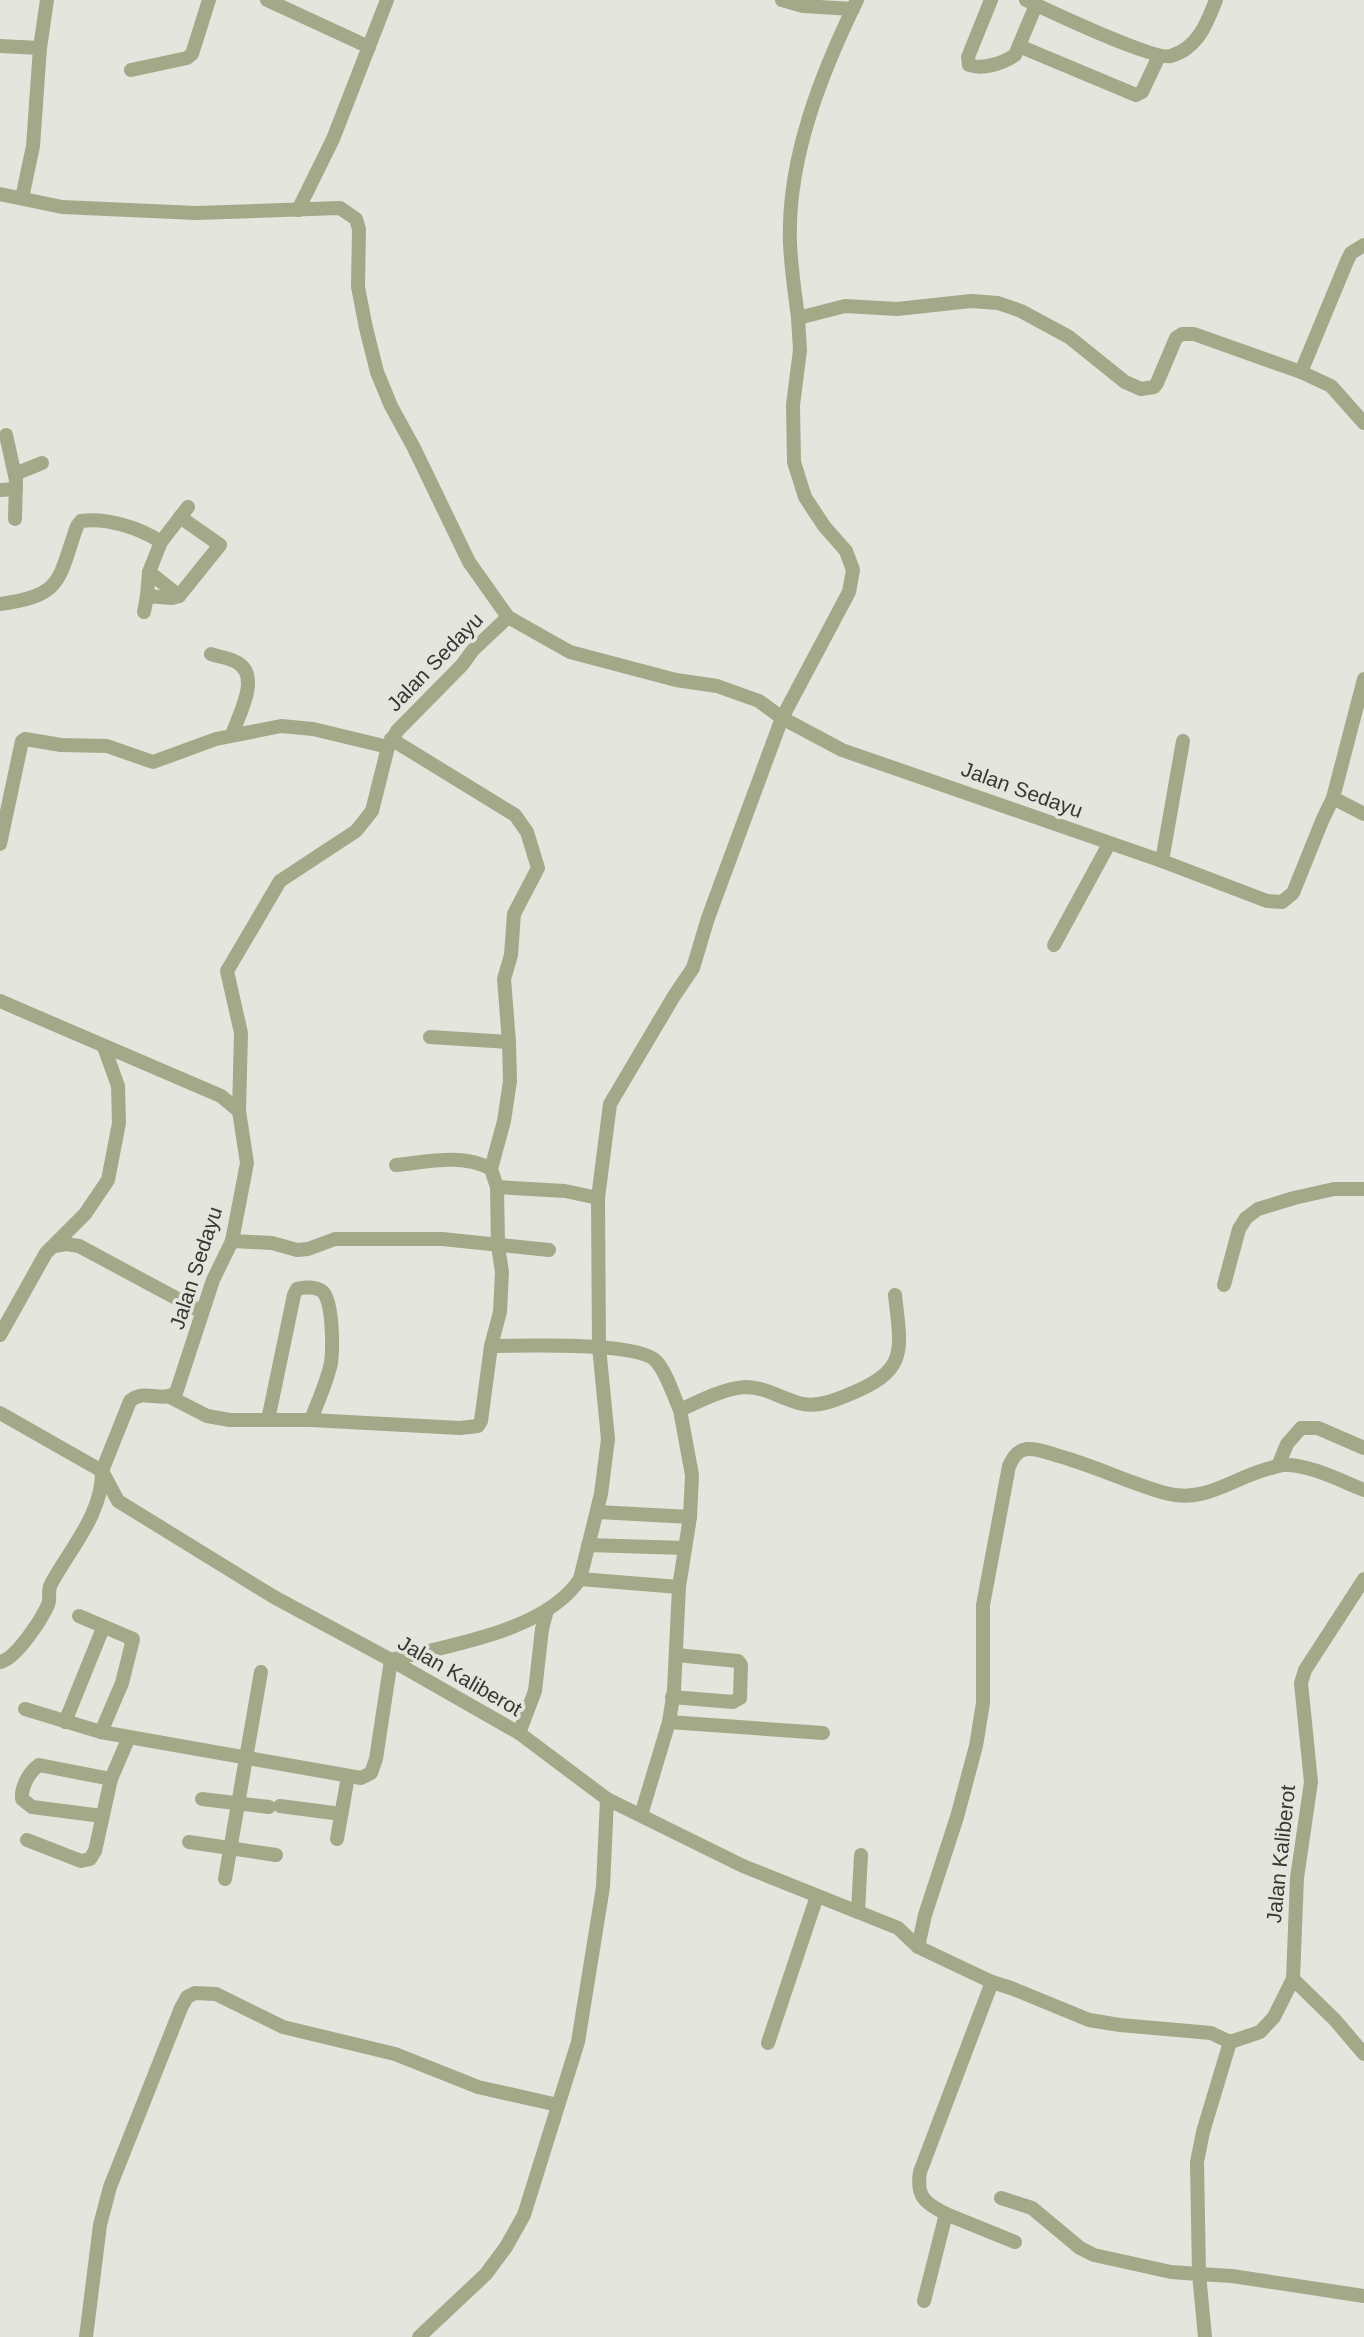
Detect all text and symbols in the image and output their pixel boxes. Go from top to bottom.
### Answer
street label: Jalan Sedayu [382,608,487,715]
street label: Jalan Sedayu [958,757,1086,822]
street label: Jalan Sedayu [165,1204,226,1332]
street label: Jalan Kaliberot [394,1631,526,1720]
street label: Jalan Kaliberot [1262,1784,1299,1924]

